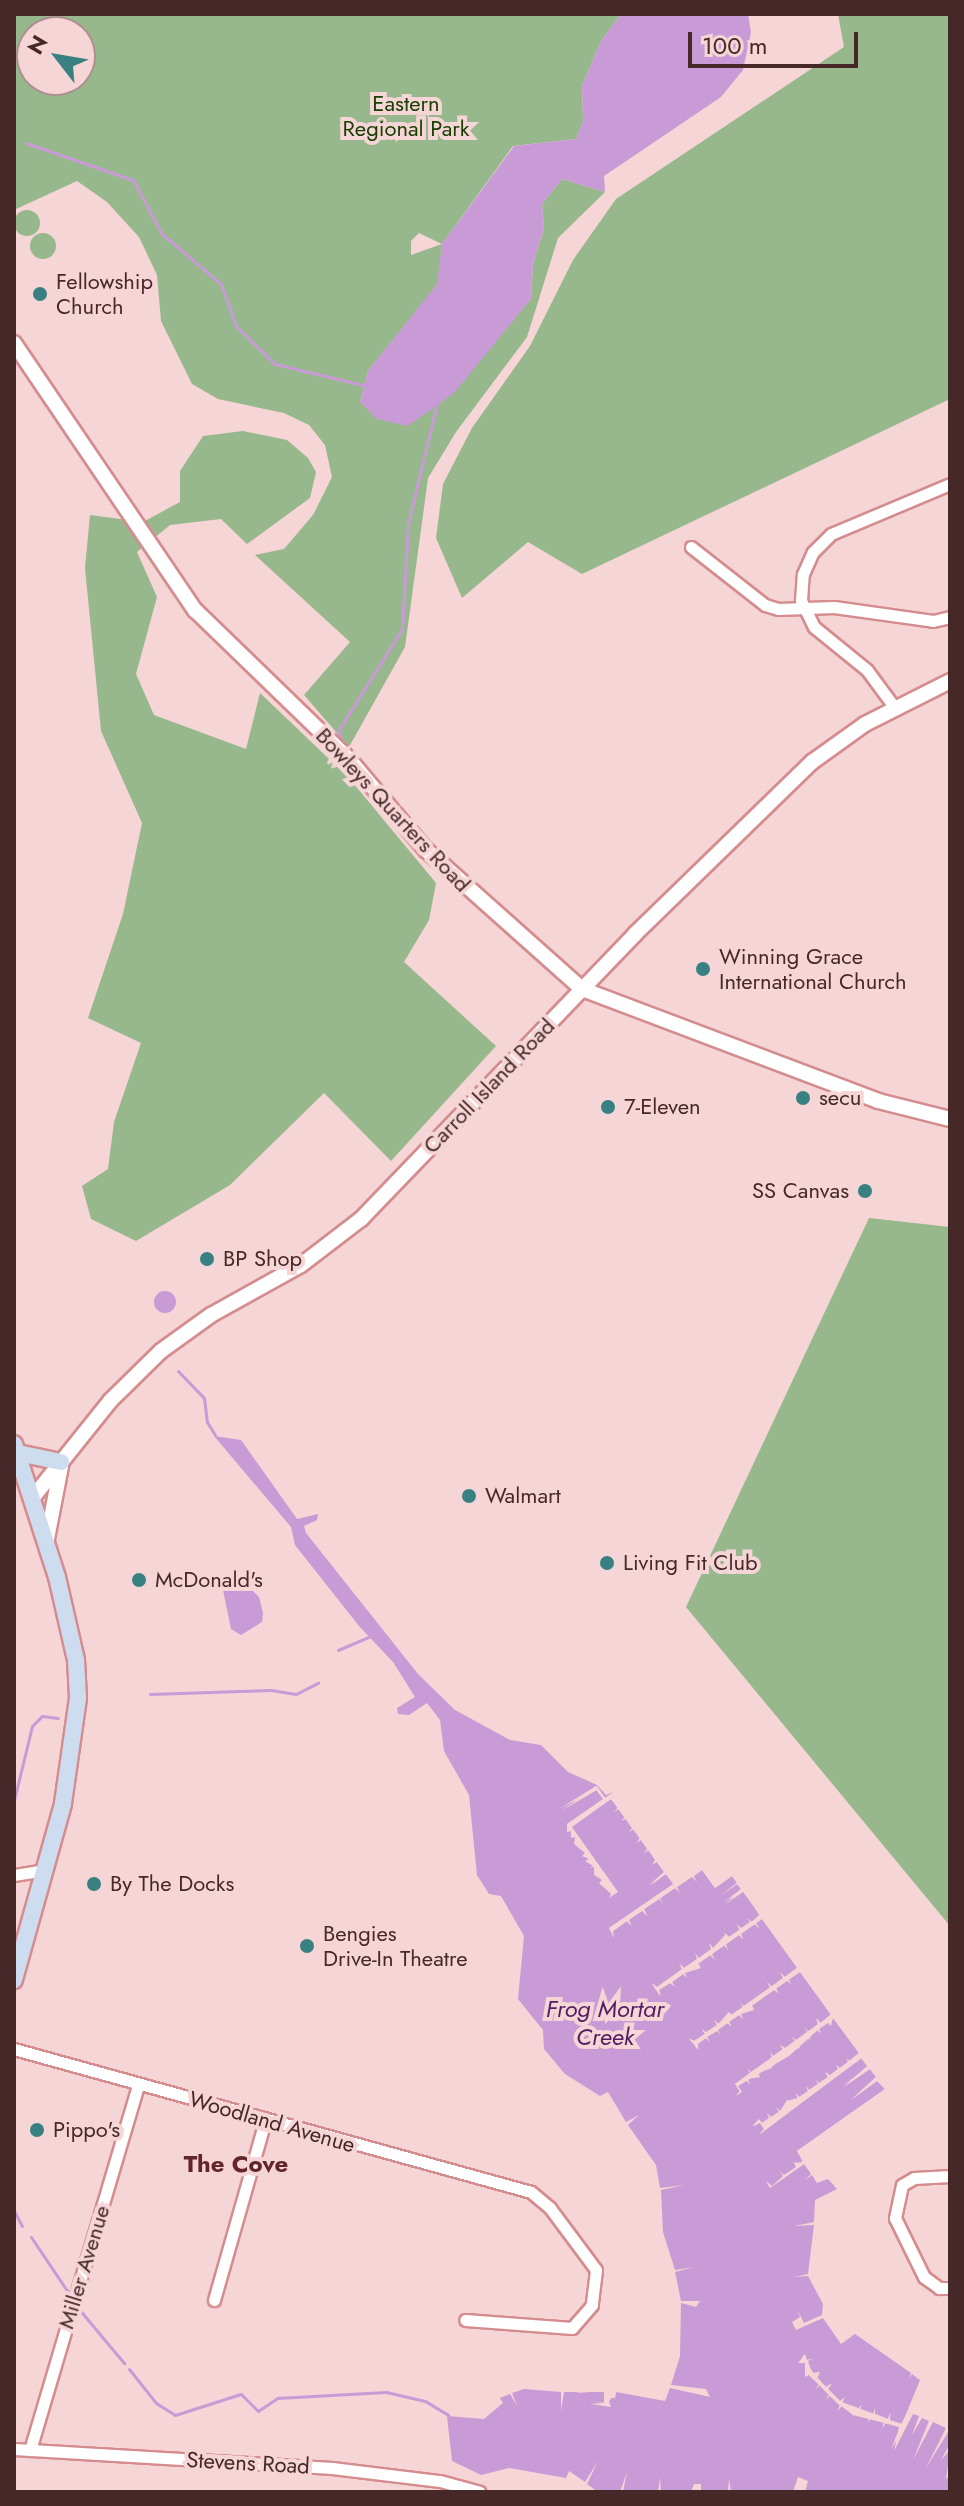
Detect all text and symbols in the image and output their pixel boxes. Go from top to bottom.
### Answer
north arrow [16,16,96,96]
scale bar [692,16,862,66]
text: 100 m [702,28,768,63]
text: N [19,29,55,60]
park label: Eastern Regional Park [343,90,469,142]
place label: Fellowship Church [56,268,153,320]
marker: Fellowship Church [31,285,49,303]
street label: Bowleys Quarters Road [310,723,476,897]
place label: Winning Grace International Church [719,943,906,994]
marker: Winning Grace International Church [694,960,712,978]
street label: Carroll Island Road [418,1013,560,1159]
place label: secu [819,1085,861,1111]
marker: secu [794,1089,812,1107]
place label: 7-Eleven [624,1094,701,1120]
marker: 7-Eleven [599,1098,617,1116]
place label: SS Canvas [752,1178,849,1204]
marker: SS Canvas [856,1182,874,1200]
place label: BP Shop [223,1246,302,1272]
marker: BP Shop [198,1250,216,1268]
place label: Walmart [485,1483,561,1509]
marker: Walmart [460,1487,478,1505]
place label: Living Fit Club [623,1550,758,1576]
marker: Living Fit Club [598,1554,616,1572]
place label: McDonald's [155,1567,263,1593]
marker: McDonald's [130,1571,148,1589]
place label: By The Docks [110,1871,234,1897]
marker: By The Docks [85,1875,103,1893]
place label: Bengies Drive-In Theatre [323,1920,468,1972]
marker: Bengies Drive-In Theatre [298,1937,316,1955]
water label: Frog Mortar Creek [546,1995,664,2051]
street label: Woodland Avenue [186,2086,358,2158]
place label: Pippo's [53,2117,120,2143]
marker: Pippo's [28,2121,46,2139]
district label: The Cove [184,2150,288,2178]
street label: Miller Avenue [53,2202,115,2332]
street label: Stevens Road [186,2447,310,2479]

